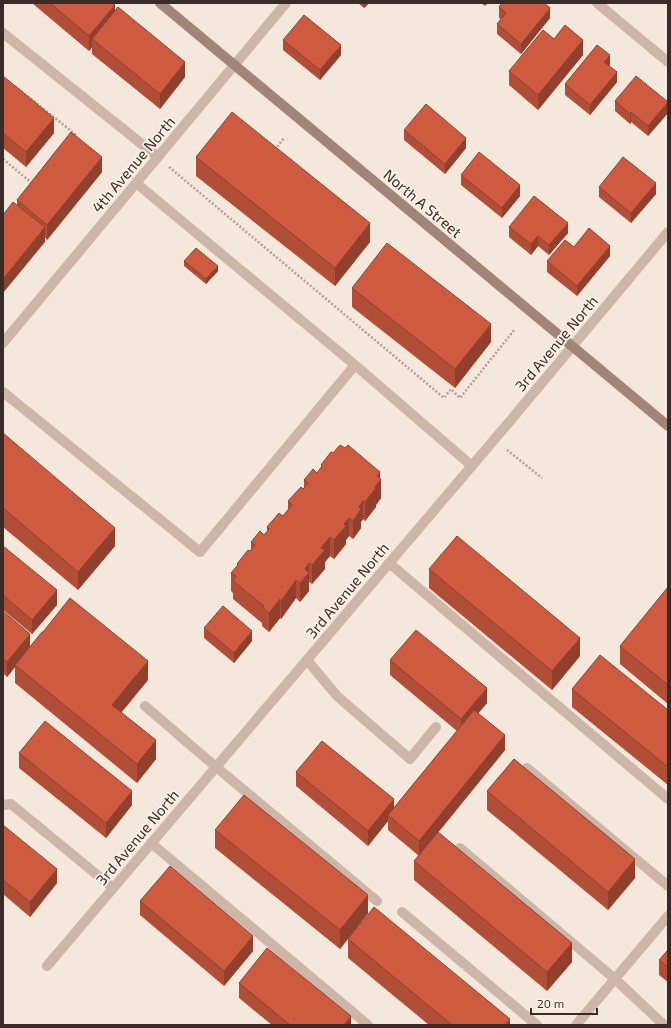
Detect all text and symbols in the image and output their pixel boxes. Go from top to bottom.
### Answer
street label: 4th Avenue North [88,112,178,216]
street label: North A Street [380,165,466,241]
street label: 3rd Avenue North [511,292,601,394]
street label: 3rd Avenue North [302,539,392,641]
street label: 3rd Avenue North [92,786,182,888]
scale bar [531,990,597,1016]
text: 20 m [537,996,564,1010]

